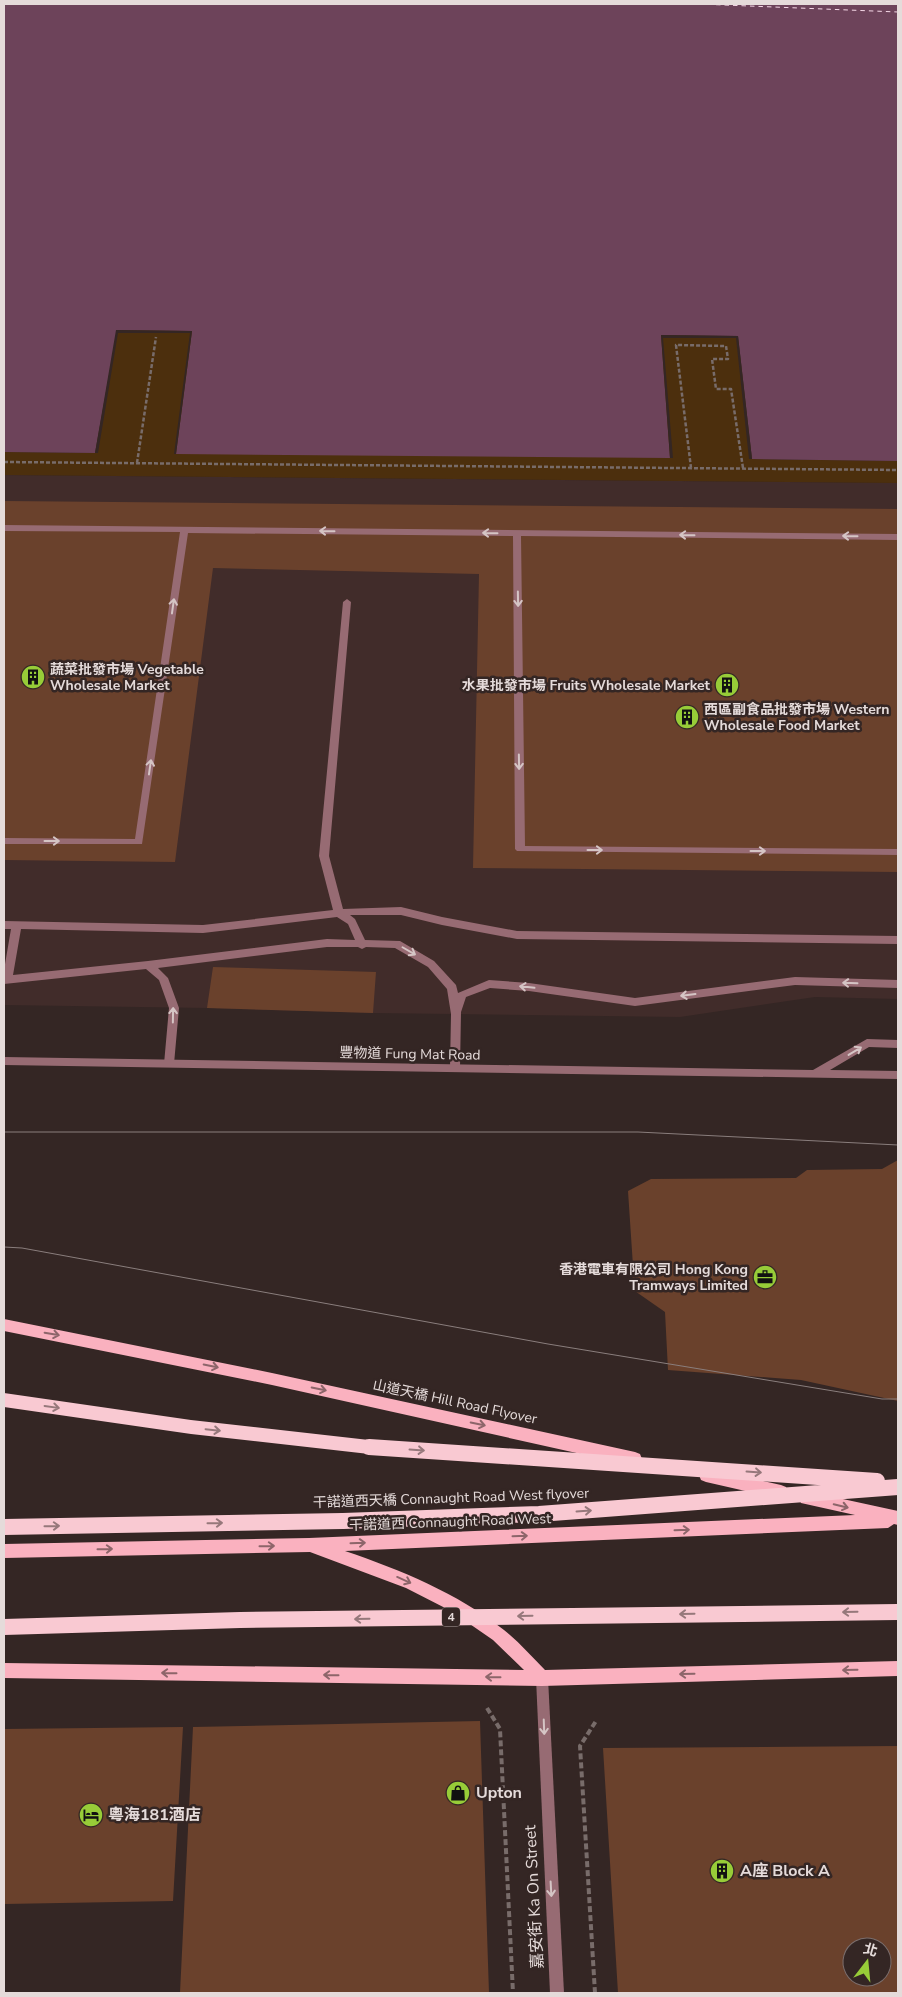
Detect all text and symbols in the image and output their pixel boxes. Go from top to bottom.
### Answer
one-way arrow [319,526,336,536]
one-way arrow [482,528,498,538]
one-way arrow [679,530,696,540]
one-way arrow [842,531,858,541]
one-way arrow [513,591,523,607]
one-way arrow [168,598,178,614]
place label: 蔬菜批發市場 Vegetable Wholesale Market [50,660,204,695]
building icon: 蔬菜批發市場 Vegetable Wholesale Market [20,664,46,690]
building icon: 水果批發市場 Fruits Wholesale Market [714,672,740,698]
place label: 水果批發市場 Fruits Wholesale Market [462,676,711,695]
place label: 西區副食品批發市場 Western Wholesale Food Market [704,700,889,735]
building icon: 西區副食品批發市場 Western Wholesale Food Market [674,704,700,730]
one-way arrow [514,754,524,770]
one-way arrow [145,759,155,775]
one-way arrow [44,836,60,846]
one-way arrow [586,845,603,855]
one-way arrow [749,846,765,856]
one-way arrow [401,946,416,956]
one-way arrow [842,978,858,988]
one-way arrow [519,983,535,992]
one-way arrow [680,990,696,1000]
one-way arrow [169,1008,178,1024]
street label: 豐物道 Fung Mat Road [339,1043,481,1065]
one-way arrow [847,1045,861,1055]
place label: 香港電車有限公司 Hong Kong Tramways Limited [559,1260,748,1295]
office icon: 香港電車有限公司 Hong Kong Tramways Limited [752,1264,778,1290]
one-way arrow [43,1329,59,1339]
one-way arrow [203,1362,219,1371]
street label: 山道天橋 Hill Road Flyover [371,1375,539,1429]
one-way arrow [311,1385,327,1394]
one-way arrow [44,1403,60,1413]
one-way arrow [470,1420,486,1429]
one-way arrow [205,1425,221,1435]
one-way arrow [409,1445,425,1455]
one-way arrow [746,1467,762,1476]
street label: 干諾道西天橋 Connaught Road West flyover [312,1484,590,1512]
one-way arrow [833,1502,849,1511]
one-way arrow [576,1506,592,1515]
street label: 干諾道西 Connaught Road West [349,1509,551,1535]
one-way arrow [206,1518,223,1528]
one-way arrow [44,1521,60,1531]
one-way arrow [674,1525,690,1534]
one-way arrow [512,1532,528,1541]
one-way arrow [349,1538,365,1548]
one-way arrow [259,1541,275,1551]
one-way arrow [97,1545,113,1554]
one-way arrow [396,1575,411,1585]
one-way arrow [842,1607,858,1617]
road number: 4 [442,1608,460,1626]
one-way arrow [679,1609,696,1619]
one-way arrow [517,1611,533,1621]
one-way arrow [354,1614,370,1623]
one-way arrow [842,1666,858,1675]
one-way arrow [161,1668,177,1678]
one-way arrow [323,1670,340,1680]
one-way arrow [679,1670,695,1679]
one-way arrow [486,1672,502,1682]
one-way arrow [539,1718,548,1734]
shop icon: Upton [445,1780,471,1806]
place label: Upton [476,1782,522,1804]
hotel icon: 粵海181酒店 [78,1802,104,1828]
place label: 粵海181酒店 [108,1804,201,1826]
street label: 嘉安街 Ka On Street [519,1824,549,1969]
building icon: A座 Block A [709,1858,735,1884]
place label: A座 Block A [740,1860,830,1882]
one-way arrow [547,1881,556,1897]
north arrow [842,1937,892,1987]
text: 北 [861,1939,880,1961]

